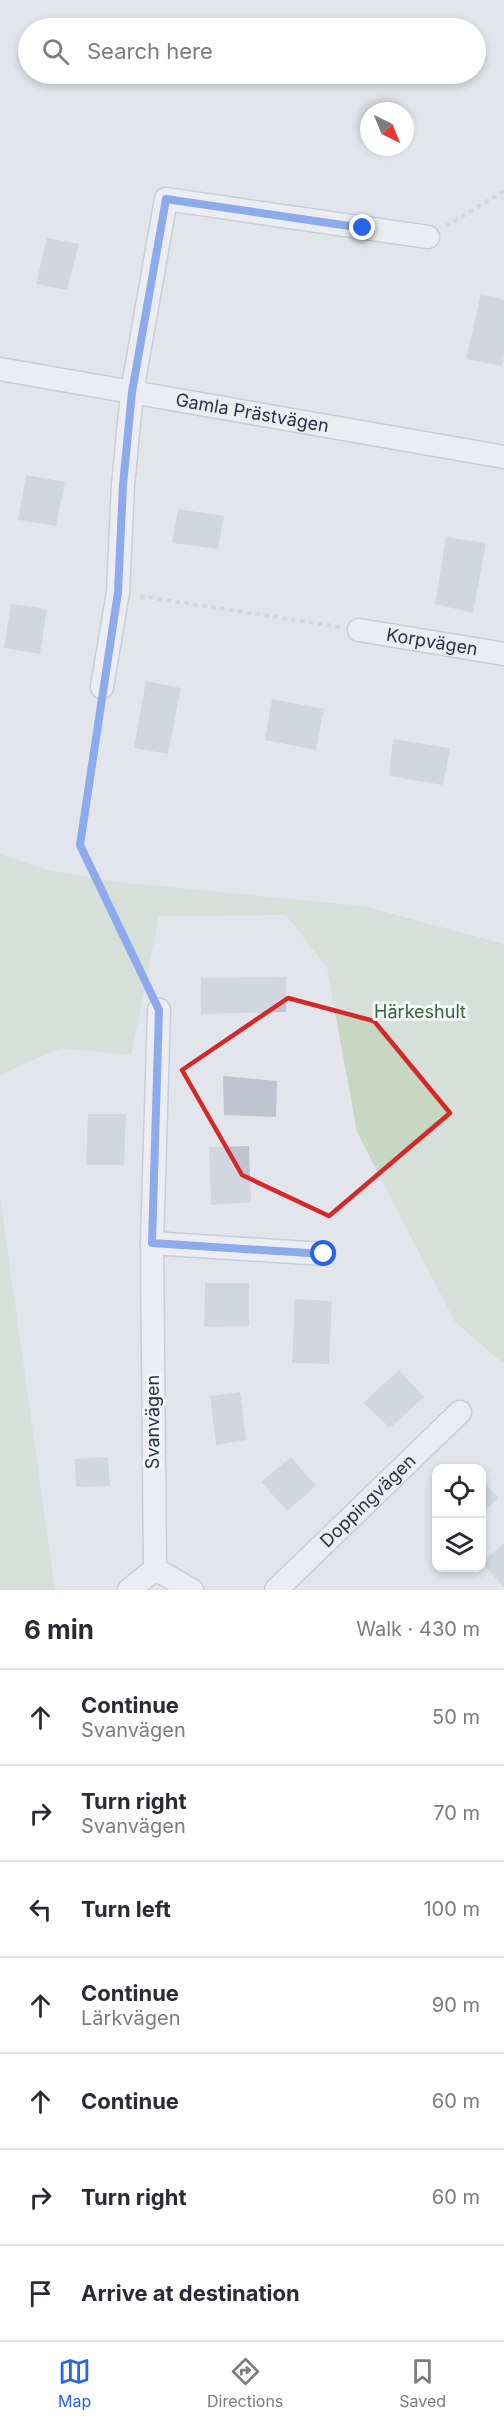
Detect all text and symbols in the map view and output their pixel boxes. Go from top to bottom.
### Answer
search box [18,18,486,84]
icon: search [39,35,72,68]
text: Search here [87,38,213,64]
north arrow [360,102,414,156]
route end [349,214,375,240]
street label: Gamla Prästvägen [174,389,331,436]
street label: Korpvägen [385,624,479,659]
park label: Härkeshult [374,1001,466,1022]
route start [310,1240,336,1266]
street label: Svanvägen [142,1375,163,1469]
street label: Doppingvägen [316,1450,420,1551]
map controls [432,1464,486,1572]
button: locate [432,1464,486,1518]
button: layers [432,1518,486,1572]
text: 6 min [24,1614,94,1645]
text: Walk · 430 m [356,1617,480,1641]
text: Continue [81,1692,179,1718]
icon: ahead [24,1701,57,1734]
text: 50 m [432,1705,480,1729]
text: Svanvägen [81,1718,186,1742]
text: Turn right [81,1788,187,1814]
icon: right [24,1797,57,1830]
text: 70 m [433,1801,480,1825]
text: Svanvägen [81,1814,186,1838]
icon: left [24,1893,57,1926]
text: Turn left [81,1896,171,1922]
text: 100 m [423,1897,480,1921]
text: Continue [81,1980,179,2006]
icon: ahead [24,1989,57,2022]
text: 90 m [432,1993,480,2017]
text: Lärkvägen [81,2006,180,2030]
icon: ahead [24,2085,57,2118]
text: Continue [81,2088,179,2114]
text: 60 m [432,2089,480,2113]
icon: right [24,2181,57,2214]
text: Turn right [81,2184,187,2210]
text: 60 m [432,2185,480,2209]
icon: arrive [24,2277,57,2310]
text: Arrive at destination [81,2280,300,2306]
tab: Map [58,2355,91,2411]
tab: Directions [207,2355,283,2411]
tab: Saved [399,2355,446,2411]

